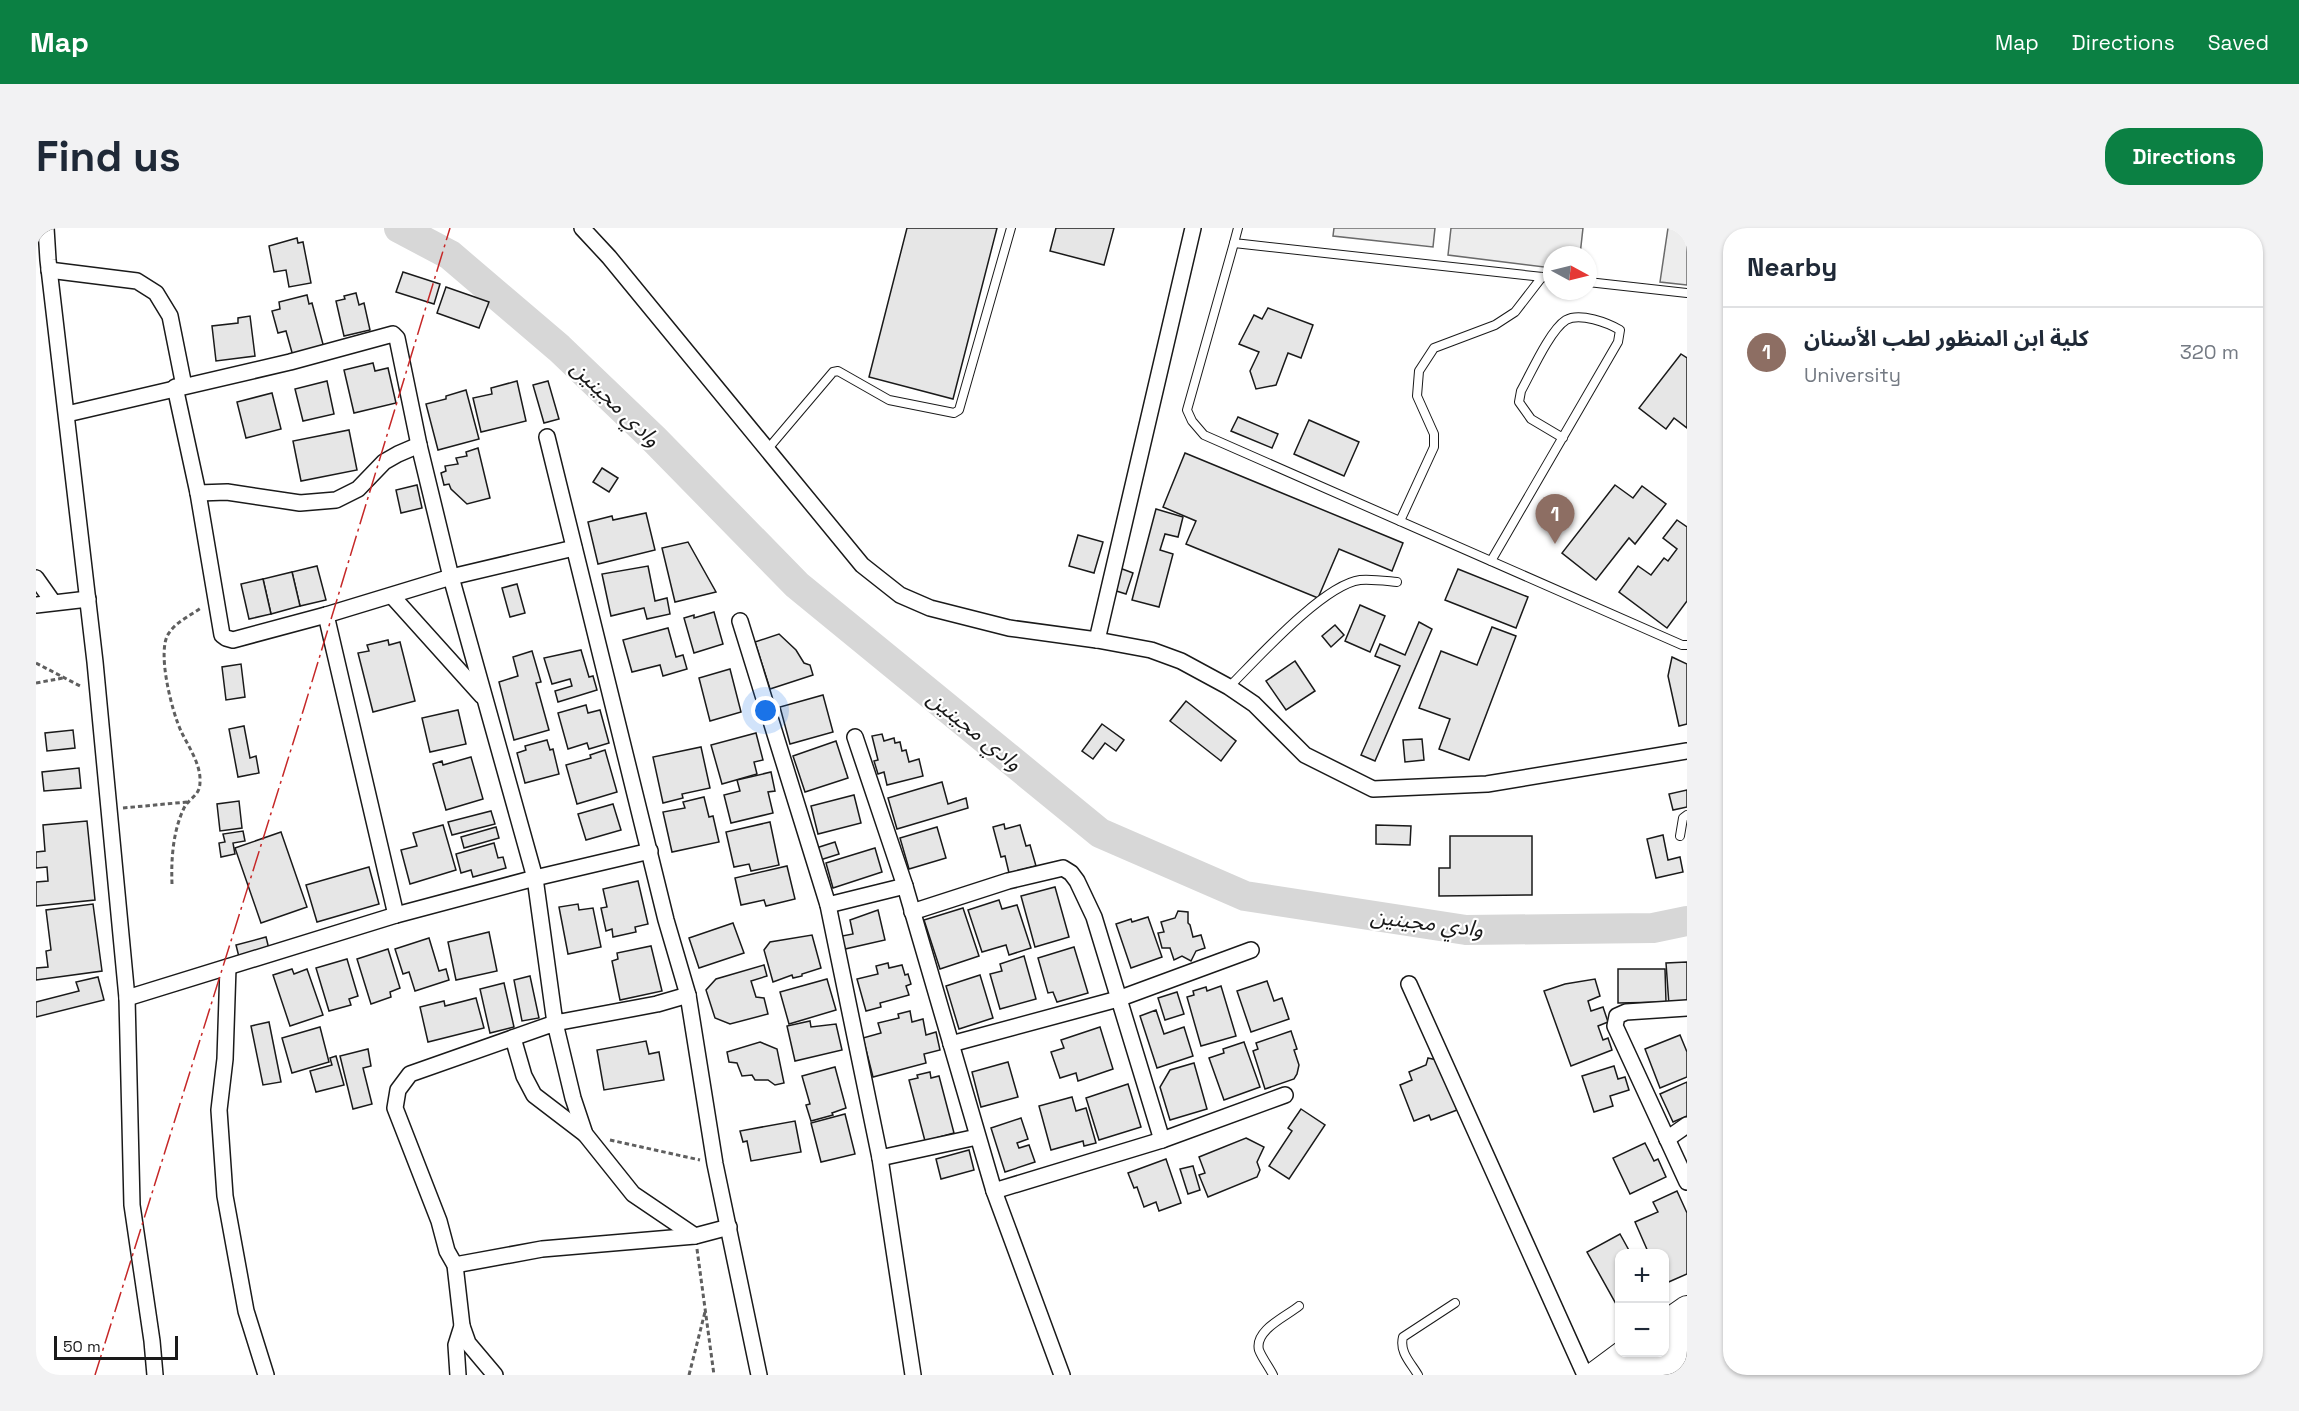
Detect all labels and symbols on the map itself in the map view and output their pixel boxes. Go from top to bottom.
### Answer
north arrow [1543,246,1597,300]
water label: وادي مجينين [563,353,667,456]
pin: 1 [1536,494,1574,544]
water label: وادي مجينين [919,683,1028,780]
your location [751,696,780,725]
water label: وادي مجينين [1368,901,1485,947]
scale bar [54,1333,178,1360]

